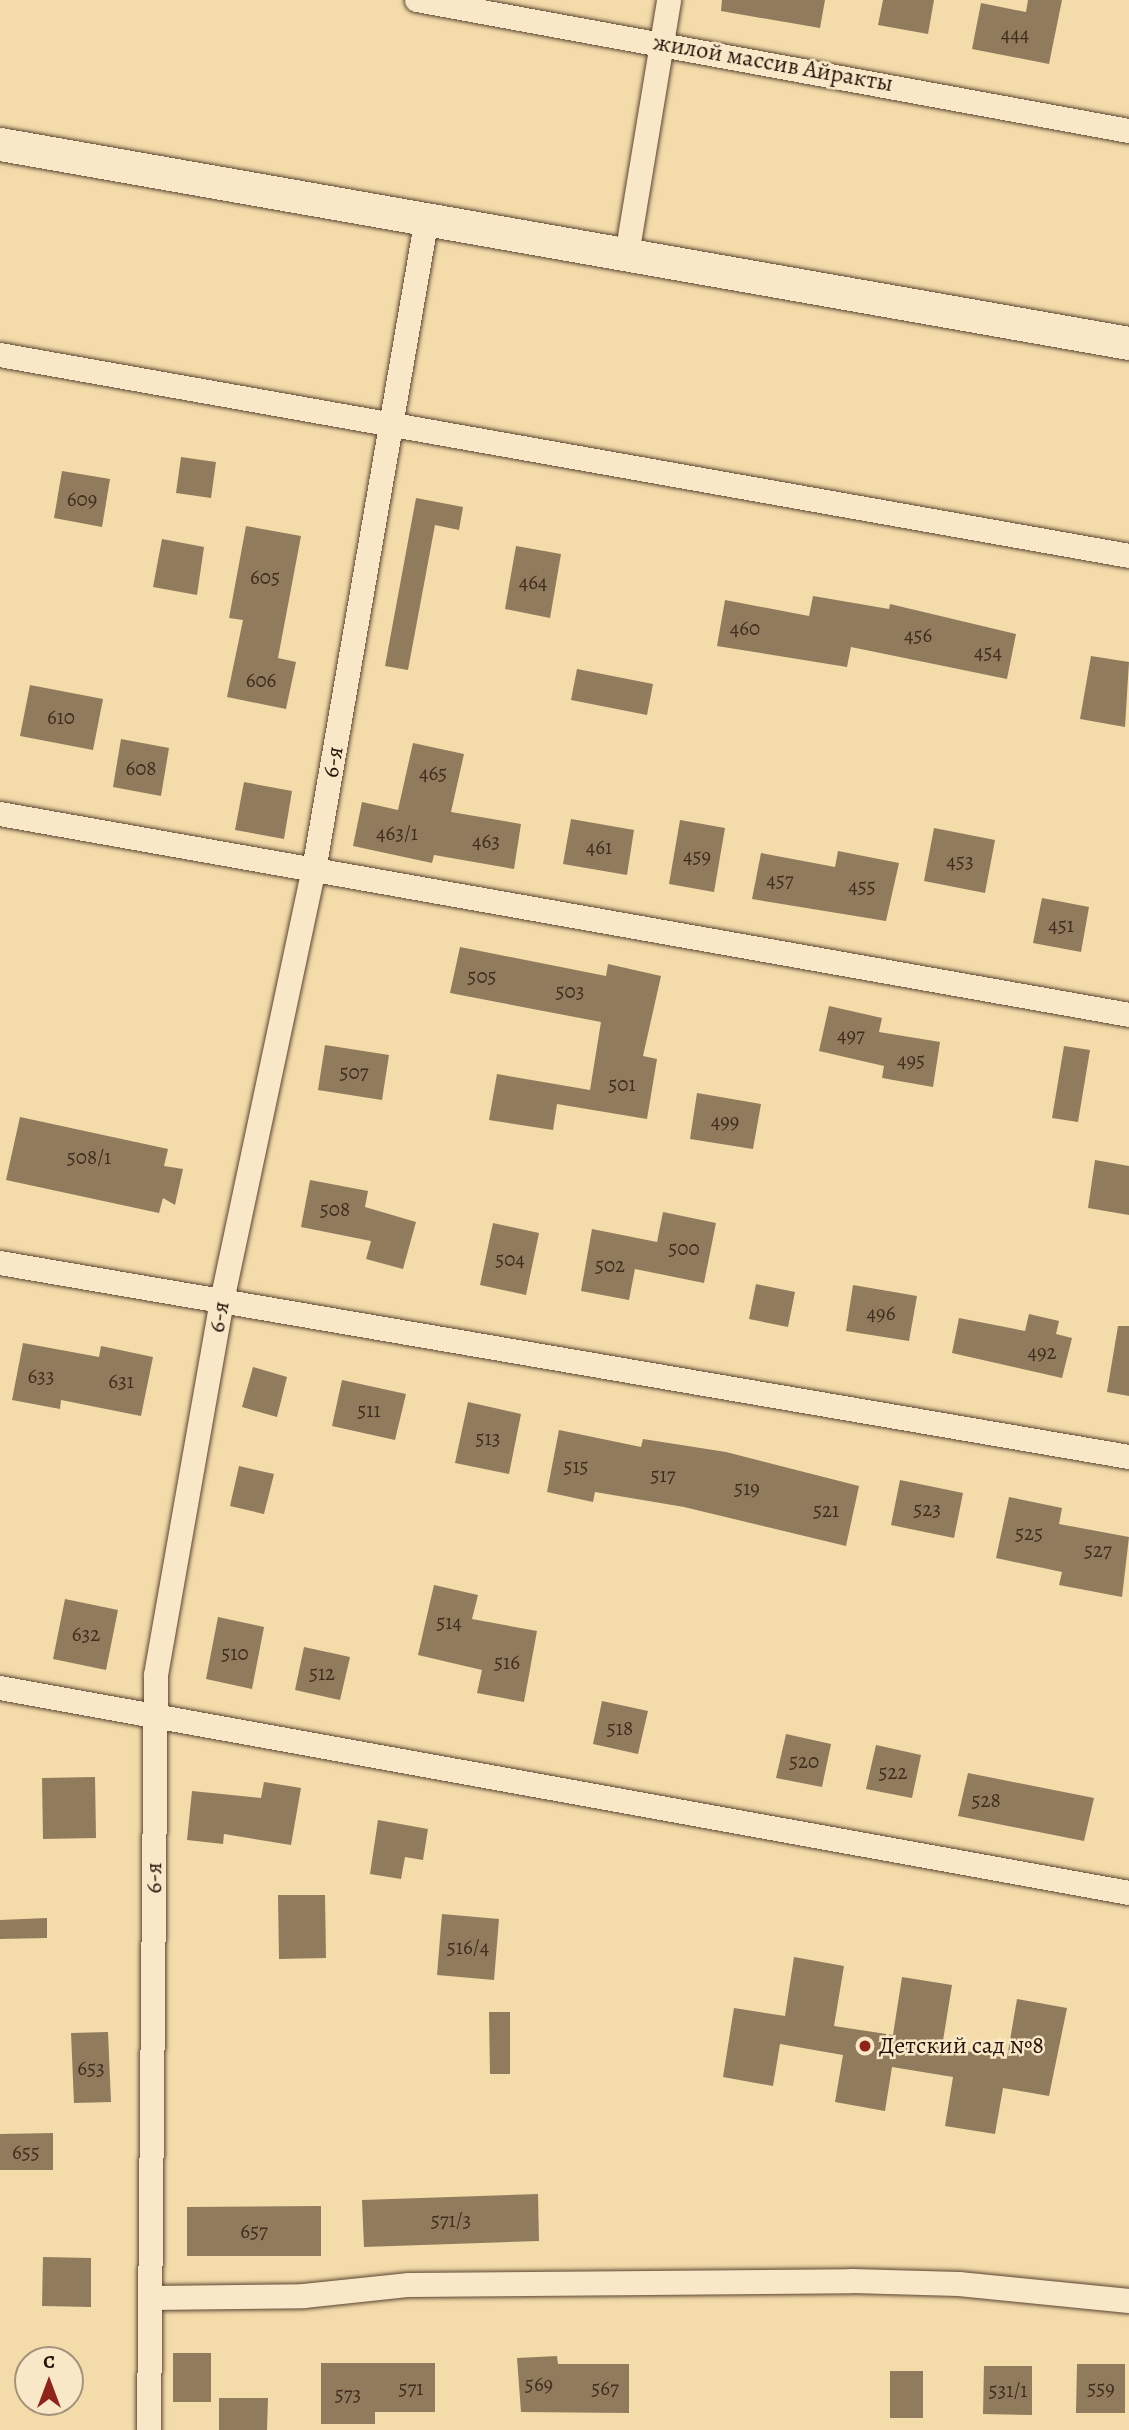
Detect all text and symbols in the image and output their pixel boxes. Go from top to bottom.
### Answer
house number: 444 [1001,21,1029,47]
street label: жилой массив Айракты [651,28,895,98]
house number: 609 [67,486,97,512]
house number: 605 [250,564,280,590]
house number: 464 [519,569,547,595]
house number: 460 [730,615,760,641]
house number: 456 [904,622,932,648]
house number: 454 [974,639,1002,665]
house number: 606 [246,667,276,693]
house number: 610 [47,704,75,730]
street label: 6-я [316,744,350,780]
house number: 608 [125,755,157,781]
house number: 465 [419,760,447,786]
house number: 463/1 [376,820,418,846]
house number: 463 [472,828,500,854]
house number: 461 [586,834,612,860]
house number: 459 [683,843,711,869]
house number: 453 [946,848,974,874]
house number: 457 [766,867,794,893]
house number: 455 [848,873,876,899]
house number: 451 [1048,912,1074,938]
house number: 505 [467,963,497,989]
house number: 503 [556,978,584,1004]
house number: 497 [837,1022,865,1048]
house number: 495 [897,1047,925,1073]
house number: 507 [339,1059,369,1085]
house number: 501 [608,1071,636,1097]
house number: 499 [711,1108,739,1134]
house number: 508/1 [67,1144,111,1170]
house number: 508 [320,1196,350,1222]
house number: 500 [668,1235,700,1261]
house number: 504 [495,1246,525,1272]
house number: 502 [595,1252,625,1278]
street label: 6-я [202,1299,236,1335]
house number: 496 [867,1300,895,1326]
house number: 492 [1027,1339,1057,1365]
house number: 633 [27,1363,55,1389]
house number: 631 [108,1368,134,1394]
house number: 511 [357,1397,381,1423]
house number: 513 [476,1425,500,1451]
house number: 515 [563,1453,589,1479]
house number: 517 [650,1462,676,1488]
house number: 519 [734,1475,760,1501]
house number: 523 [913,1496,941,1522]
house number: 521 [813,1497,839,1523]
house number: 525 [1015,1520,1043,1546]
house number: 527 [1084,1537,1112,1563]
house number: 514 [436,1609,462,1635]
house number: 632 [72,1621,100,1647]
house number: 510 [221,1640,249,1666]
house number: 516 [494,1649,520,1675]
house number: 512 [309,1660,335,1686]
house number: 518 [607,1715,633,1741]
house number: 520 [789,1748,819,1774]
house number: 522 [879,1759,907,1785]
house number: 528 [971,1787,1001,1813]
street label: 6-я [140,1862,168,1894]
house number: 516/4 [447,1934,489,1960]
place label: Детский сад №8 [879,2032,1044,2060]
marker: Детский сад №8 [857,2038,873,2054]
house number: 653 [77,2055,105,2081]
house number: 655 [12,2139,40,2165]
house number: 571/3 [431,2207,471,2233]
house number: 657 [240,2218,268,2244]
north arrow [14,2346,84,2416]
text: С [43,2349,55,2375]
house number: 569 [525,2371,553,2397]
house number: 571 [398,2375,424,2401]
house number: 567 [591,2375,619,2401]
house number: 559 [1087,2375,1115,2401]
house number: 531/1 [988,2377,1028,2403]
house number: 573 [335,2381,361,2407]

